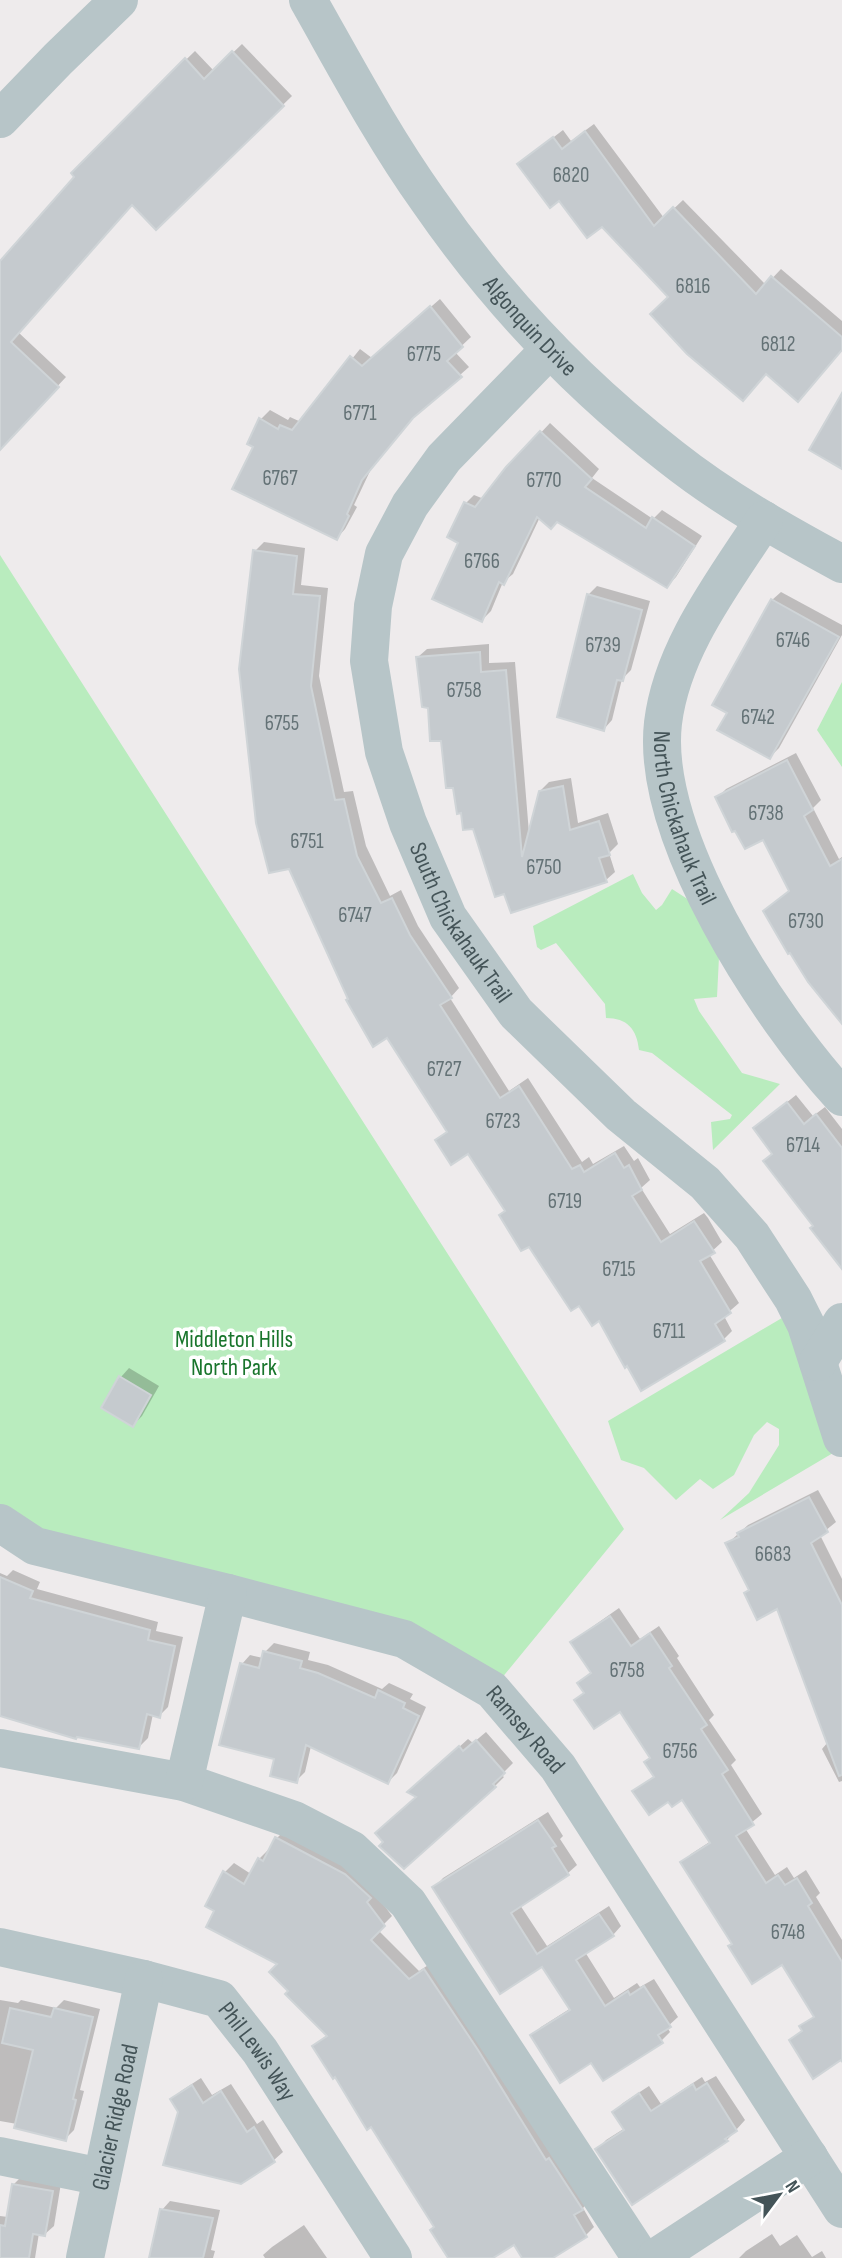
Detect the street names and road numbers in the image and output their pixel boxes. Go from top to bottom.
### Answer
street label: Algonquin Drive [477,270,583,382]
street label: North Chickahauk Trail [647,730,723,909]
street label: South Chickahauk Trail [403,838,519,1008]
street label: Ramsey Road [480,1679,571,1779]
street label: Phil Lewis Way [212,1996,303,2106]
street label: Glacier Ridge Road [85,2041,144,2193]

